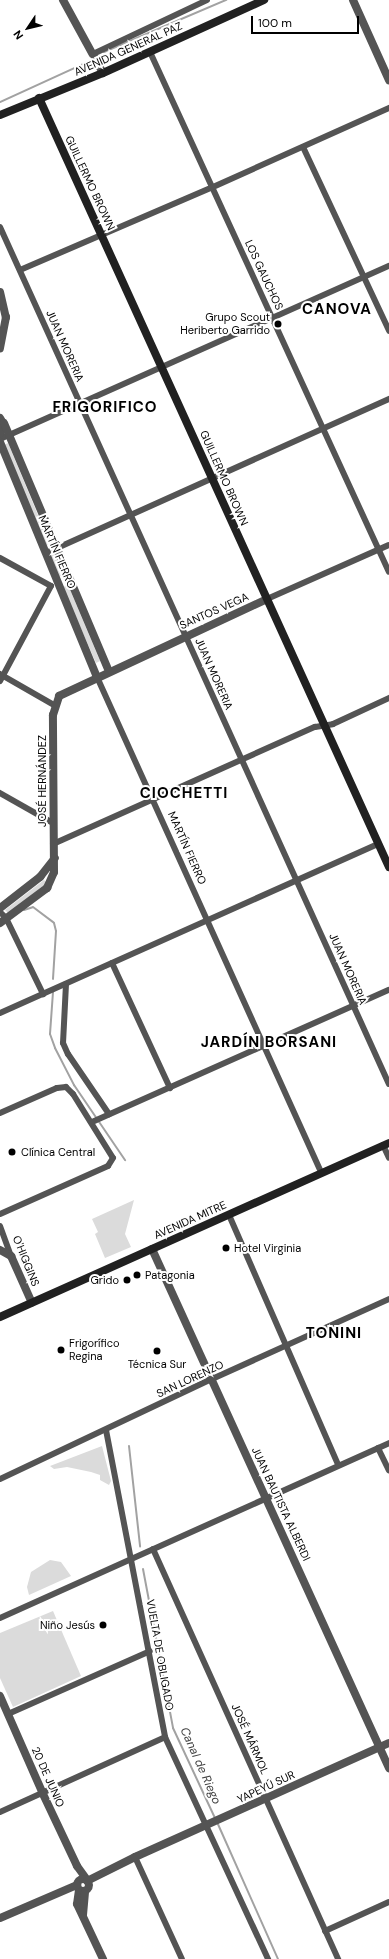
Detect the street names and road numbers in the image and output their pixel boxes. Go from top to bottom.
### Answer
street label: AVENIDA GENERAL PAZ [72,19,184,79]
street label: GUILLERMO BROWN [62,134,118,232]
street label: LOS GAUCHOS [242,238,286,312]
street label: JUAN MORERIA [43,308,87,384]
street label: GUILLERMO BROWN [197,428,251,528]
street label: MARTÍN FIERRO [36,513,78,591]
street label: SANTOS VEGA [177,590,251,632]
street label: JUAN MORERIA [192,636,236,712]
street label: JOSÉ HERNÁNDEZ [35,735,49,827]
street label: MARTÍN FIERRO [165,809,209,887]
street label: JUAN MORERIA [326,931,370,1007]
street label: AVENIDA MITRE [152,1198,228,1242]
street label: O'HIGGINS [10,1234,42,1288]
street label: SAN LORENZO [154,1358,226,1400]
street label: JUAN BAUTISTA ALBERDI [249,1445,313,1563]
street label: VUELTA DE OBLIGADO [144,1598,176,1712]
street label: JOSÉ MÁRMOL [228,1702,272,1776]
street label: 20 DE JUNIO [29,1745,67,1809]
street label: YAPEYÚ SUR [235,1768,297,1806]

